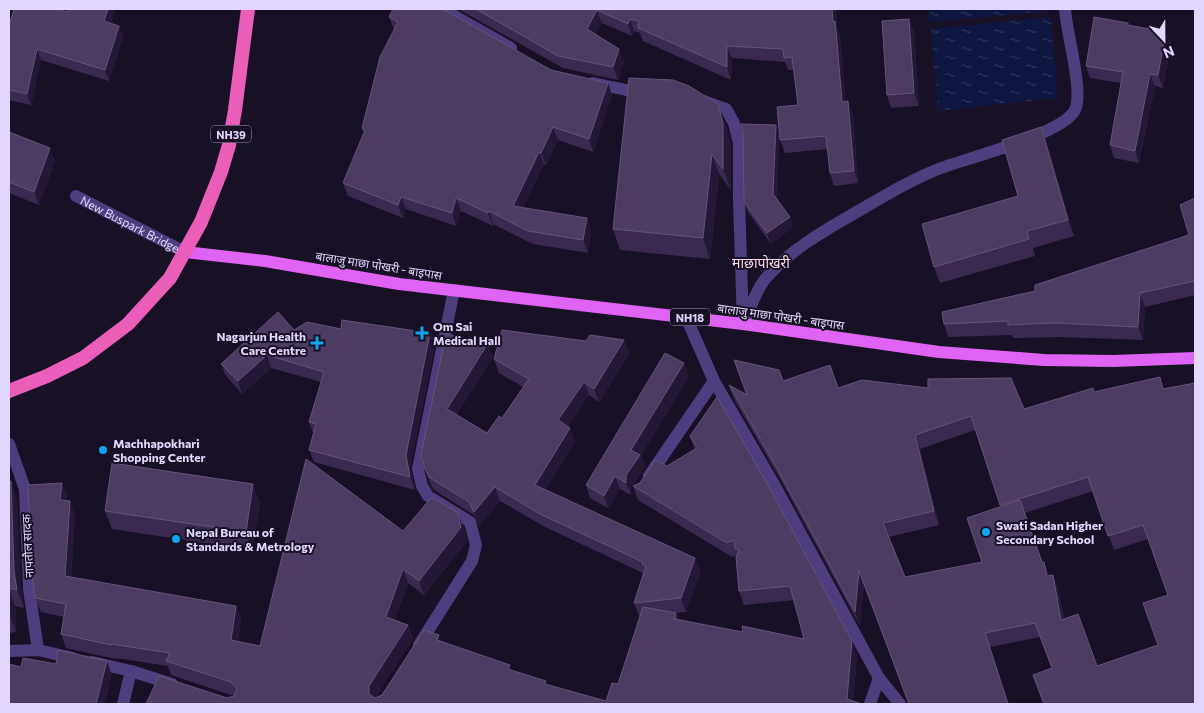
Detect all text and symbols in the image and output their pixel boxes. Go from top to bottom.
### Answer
north arrow [1139,15,1189,65]
text: N [1161,43,1177,62]
road number: NH39 [211,126,251,142]
street label: New Buspark Bridge [78,193,182,255]
street label: बालाजु माछा पोखरी - बाइपास [314,248,444,284]
district label: माछापोखरी [732,254,790,271]
street label: बालाजु माछा पोखरी - बाइपास [716,300,846,334]
road number: NH18 [670,308,710,326]
place label: Om Sai Medical Hall [433,319,501,347]
marker: Om Sai Medical Hall [415,326,429,340]
place label: Nagarjun Health Care Centre [217,329,306,357]
marker: Nagarjun Health Care Centre [310,336,324,350]
place label: Machhapokhari Shopping Center [113,436,206,464]
marker: Machhapokhari Shopping Center [97,444,109,456]
street label: नापतौल सादक [18,513,36,578]
place label: Swati Sadan Higher Secondary School [996,518,1103,546]
place label: Nepal Bureau of Standards & Metrology [186,525,315,553]
marker: Swati Sadan Higher Secondary School [980,526,992,538]
marker: Nepal Bureau of Standards & Metrology [170,533,182,545]

